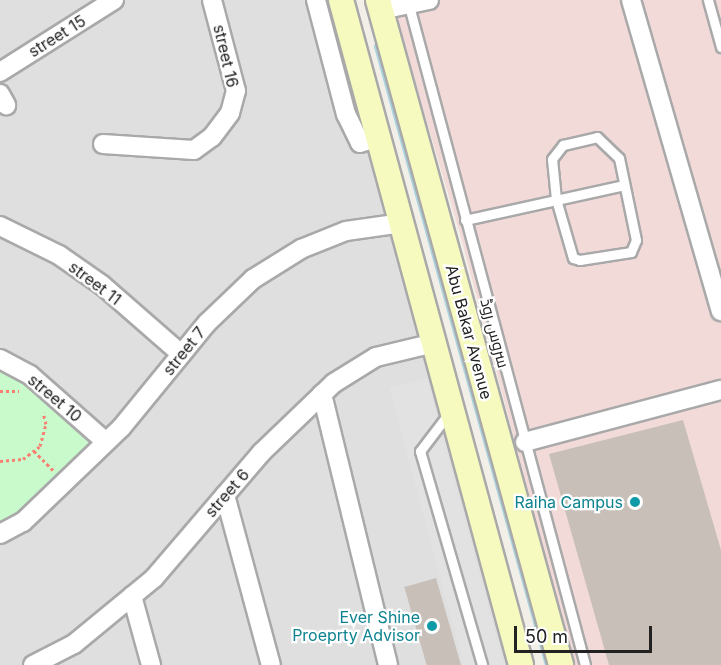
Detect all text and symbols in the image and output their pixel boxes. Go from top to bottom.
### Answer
street label: street 15 [25,11,89,61]
street label: street 16 [209,23,243,89]
street label: street 11 [65,257,125,309]
street label: Abu Bakar Avenue [442,263,496,401]
street label: سروس روڈ [477,296,513,370]
street label: street 7 [159,323,209,379]
street label: street 10 [24,370,86,426]
street label: street 6 [201,465,253,521]
place label: Raiha Campus [515,492,623,512]
marker: Raiha Campus [628,495,642,509]
place label: Ever Shine Proeprty Advisor [292,607,420,645]
scale bar [517,614,655,652]
marker: Ever Shine Proeprty Advisor [425,619,439,633]
text: 50 m [525,626,568,647]

